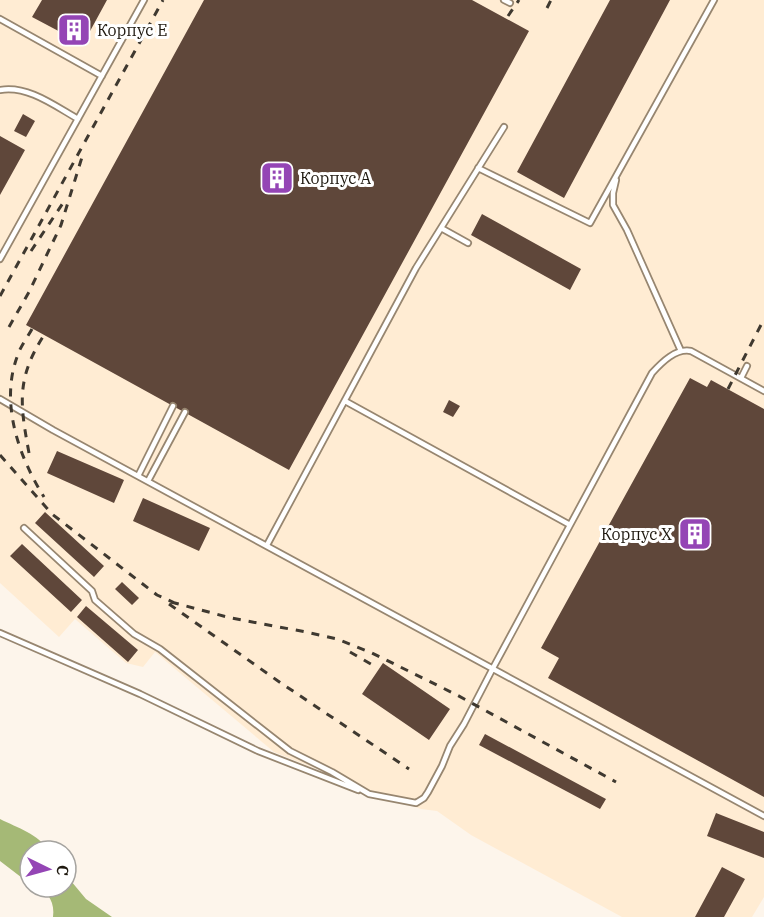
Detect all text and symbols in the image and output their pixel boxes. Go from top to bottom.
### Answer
building icon: Корпус Е [56,12,92,48]
place label: Корпус Е [97,20,168,40]
building icon: Корпус А [259,160,295,196]
place label: Корпус А [300,168,371,188]
building icon: Корпус Х [677,516,713,552]
place label: Корпус Х [601,524,672,544]
north arrow [18,839,78,899]
text: С [53,864,73,876]

